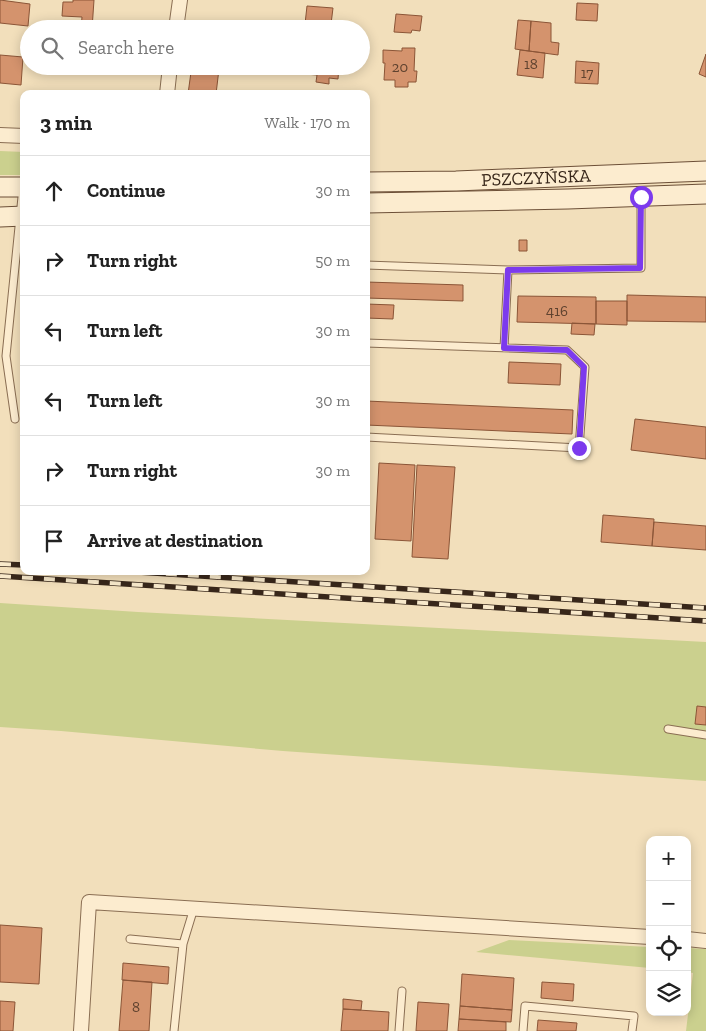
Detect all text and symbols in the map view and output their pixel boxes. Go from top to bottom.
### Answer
search box [20,20,370,75]
icon: search [38,34,66,62]
text: Search here [78,36,174,59]
house number: 18 [524,55,538,73]
house number: 20 [392,58,408,76]
house number: 17 [581,64,593,82]
text: 3 min [40,110,92,135]
text: Walk · 170 m [265,113,350,132]
street label: PSZCZYŃSKA [481,165,591,191]
icon: ahead [40,177,68,205]
text: Continue [87,179,165,202]
text: 30 m [316,181,350,200]
route start [630,186,653,209]
icon: right [40,247,68,275]
text: Turn right [87,249,177,272]
text: 50 m [315,251,350,270]
house number: 416 [546,302,568,320]
icon: left [40,317,68,345]
text: Turn left [87,319,162,342]
text: 30 m [316,321,350,340]
icon: left [40,387,68,415]
text: Turn left [87,389,162,412]
text: 30 m [316,391,350,410]
route end [568,437,591,460]
icon: right [40,457,68,485]
text: Turn right [87,459,177,482]
text: 30 m [316,461,350,480]
icon: arrive [40,527,68,555]
text: Arrive at destination [87,529,263,552]
map controls [646,836,691,1016]
button: + [646,836,691,881]
button: − [646,881,691,926]
button: locate [646,926,691,971]
button: layers [646,971,691,1016]
house number: 8 [132,998,140,1016]

